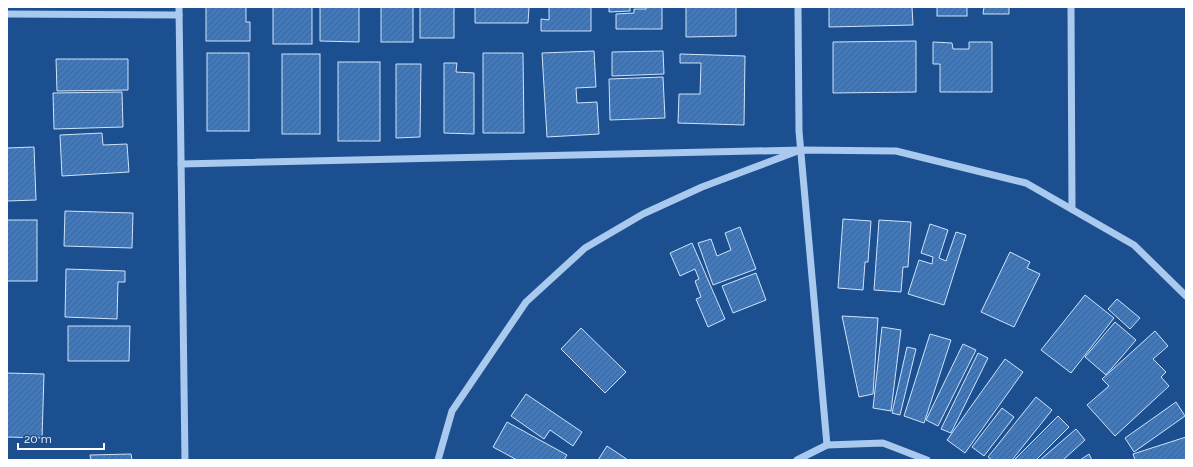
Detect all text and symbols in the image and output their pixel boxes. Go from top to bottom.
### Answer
scale bar [18,425,104,451]
text: 20 m [24,432,52,446]

